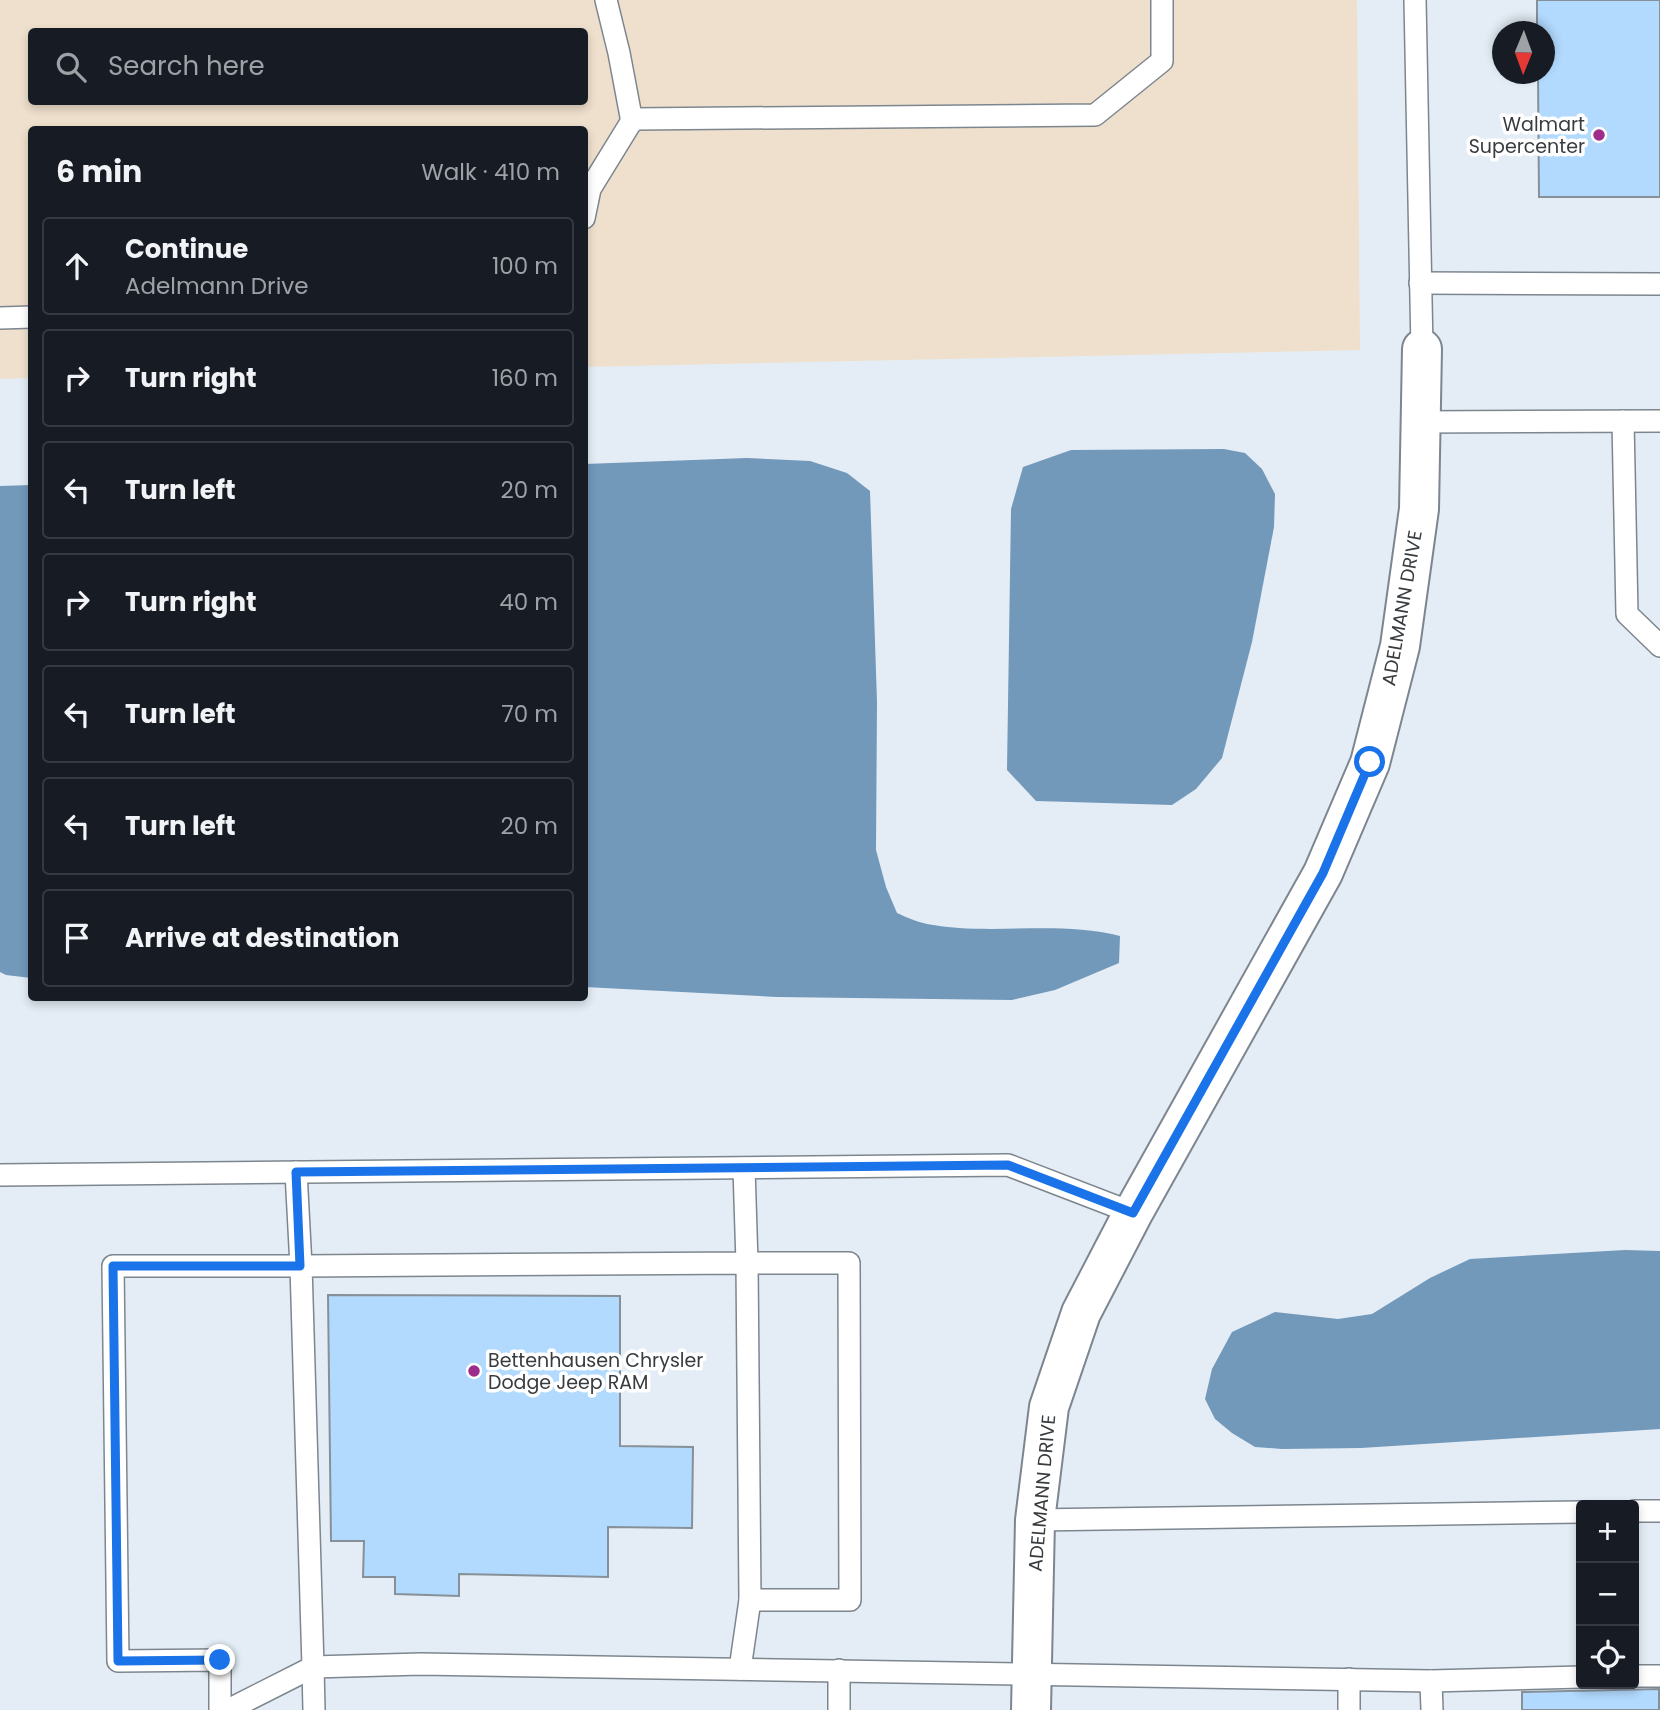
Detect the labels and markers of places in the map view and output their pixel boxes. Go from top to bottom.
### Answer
place label: Walmart Supercenter [1469,111,1585,160]
marker: Walmart Supercenter [1591,127,1607,143]
place label: Bettenhausen Chrysler Dodge Jeep RAM [488,1347,703,1396]
marker: Bettenhausen Chrysler Dodge Jeep RAM [466,1363,482,1379]

